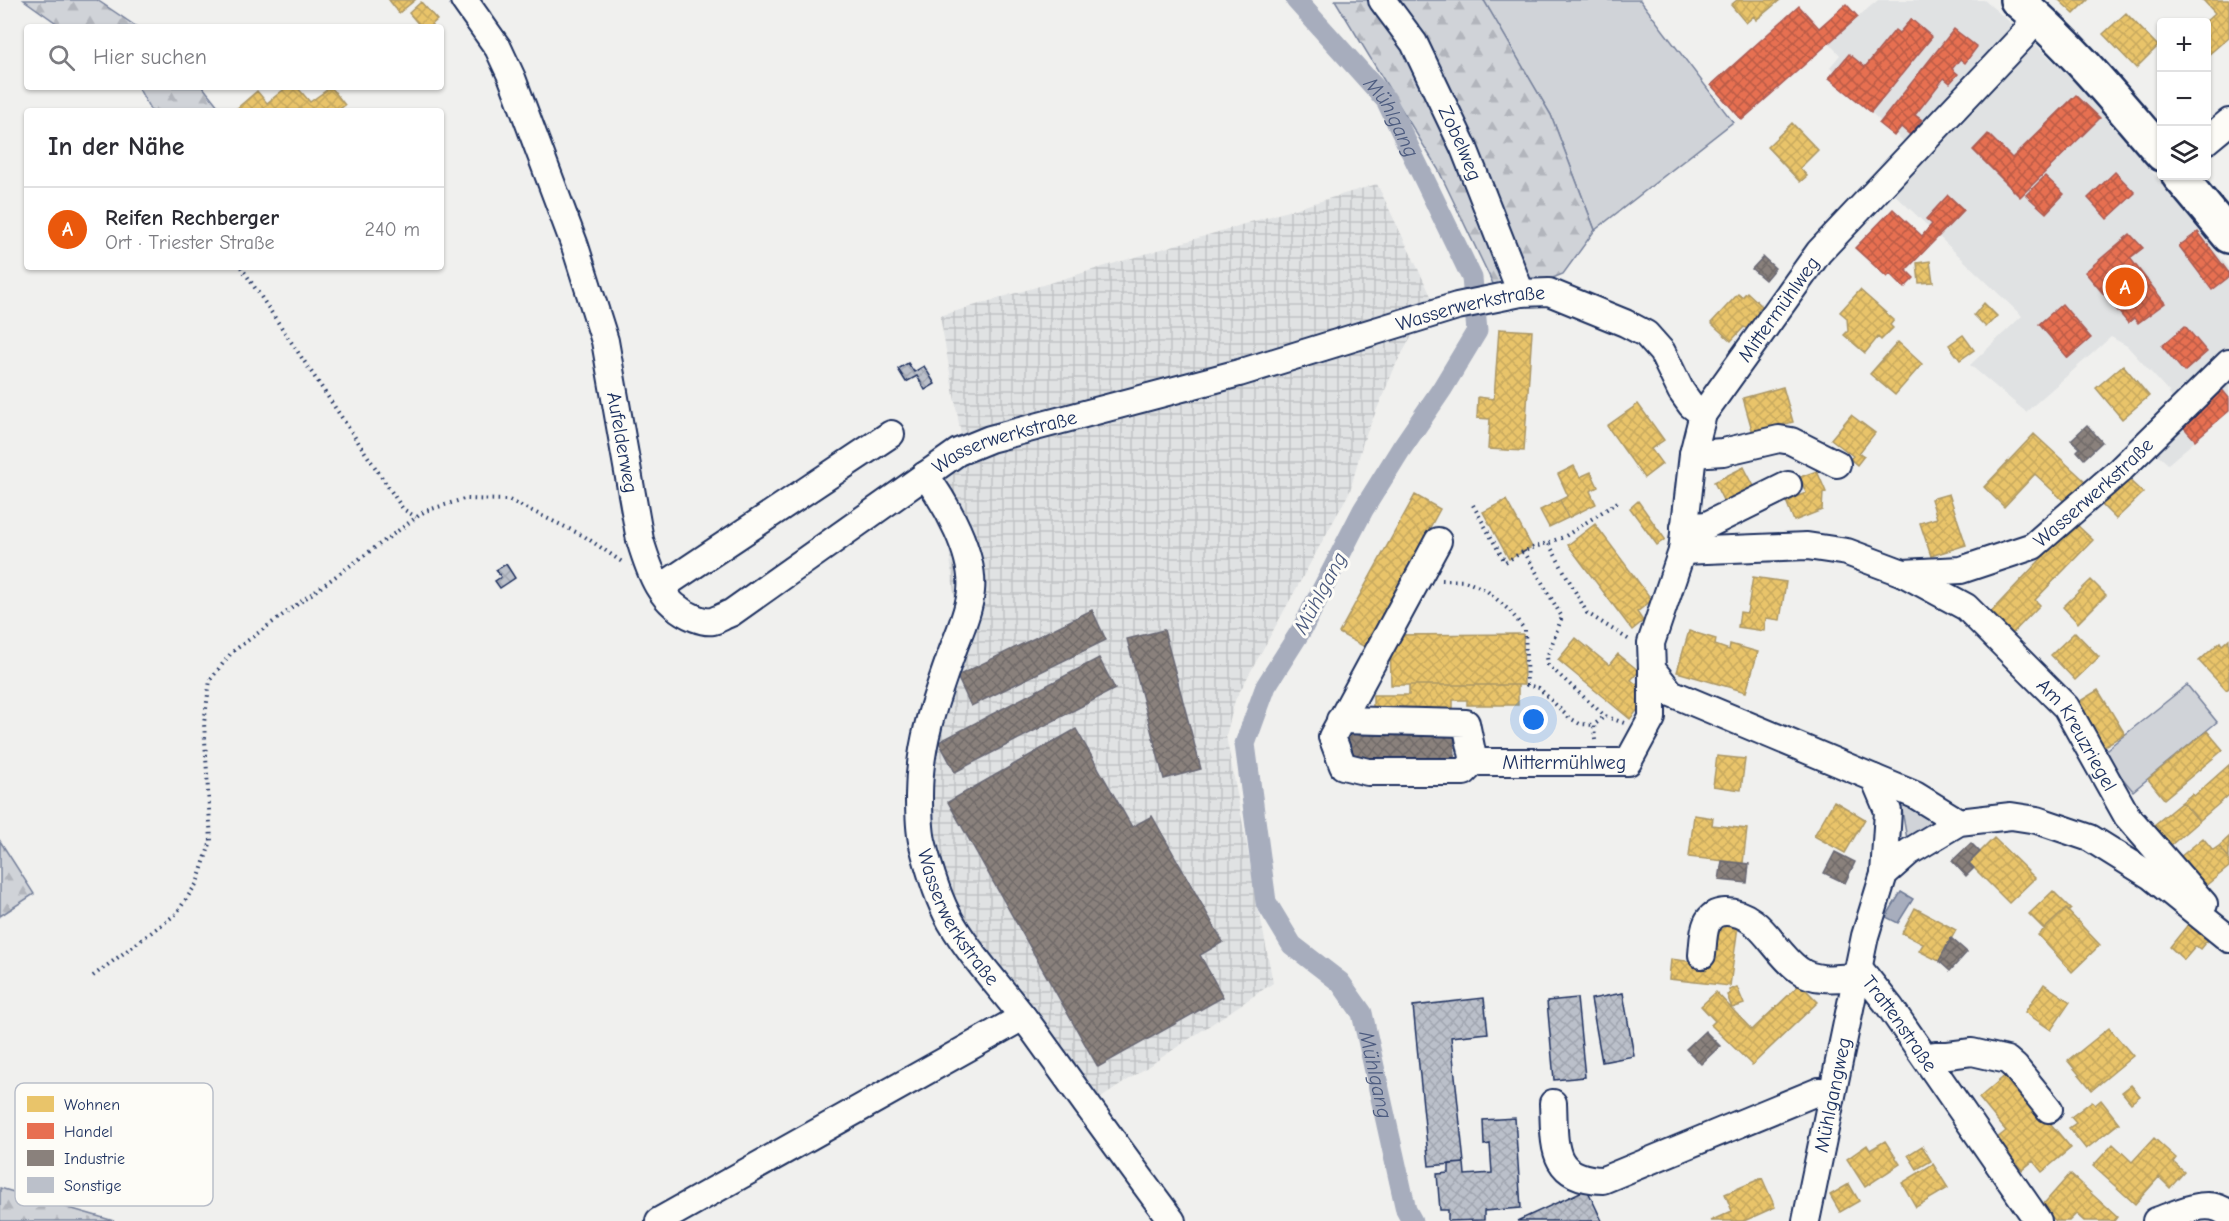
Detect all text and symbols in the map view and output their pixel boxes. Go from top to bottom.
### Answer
map controls [2157,18,2211,180]
button: + [2157,18,2211,72]
search box [24,24,444,90]
icon: search [45,41,78,74]
text: Hier suchen [93,44,207,70]
water label: Mühlgang [1358,71,1424,161]
button: − [2157,72,2211,126]
street label: Zobelweg [1434,102,1487,184]
button: layers [2157,126,2211,180]
text: In der Nähe [48,132,185,162]
text: Reifen Rechberger [105,205,279,231]
text: A [62,218,73,241]
text: 240 m [365,218,420,241]
text: Ort · Triester Straße [105,231,275,254]
street label: Mittermühlweg [1733,252,1824,366]
pin: A [2106,264,2144,310]
street label: Wasserwerkstraße [1393,281,1546,336]
street label: Aufelderweg [602,390,643,495]
street label: Wasserwerkstraße [928,406,1079,479]
street label: Wasserwerkstraße [2029,433,2158,552]
water label: Mühlgang [1288,548,1351,639]
street label: Am Kreuzriegel [2032,674,2122,795]
your location [1519,705,1548,734]
street label: Mittermühlweg [1502,751,1626,774]
street label: Wasserwerkstraße [913,846,1004,990]
street label: Trattenstraße [1857,971,1942,1076]
water label: Mühlgang [1354,1028,1397,1121]
street label: Mühlgangweg [1810,1035,1856,1154]
legend [15,1083,213,1206]
text: Wohnen [64,1096,120,1114]
text: Handel [64,1123,113,1141]
text: Industrie [64,1150,125,1168]
text: Sonstige [64,1177,122,1195]

